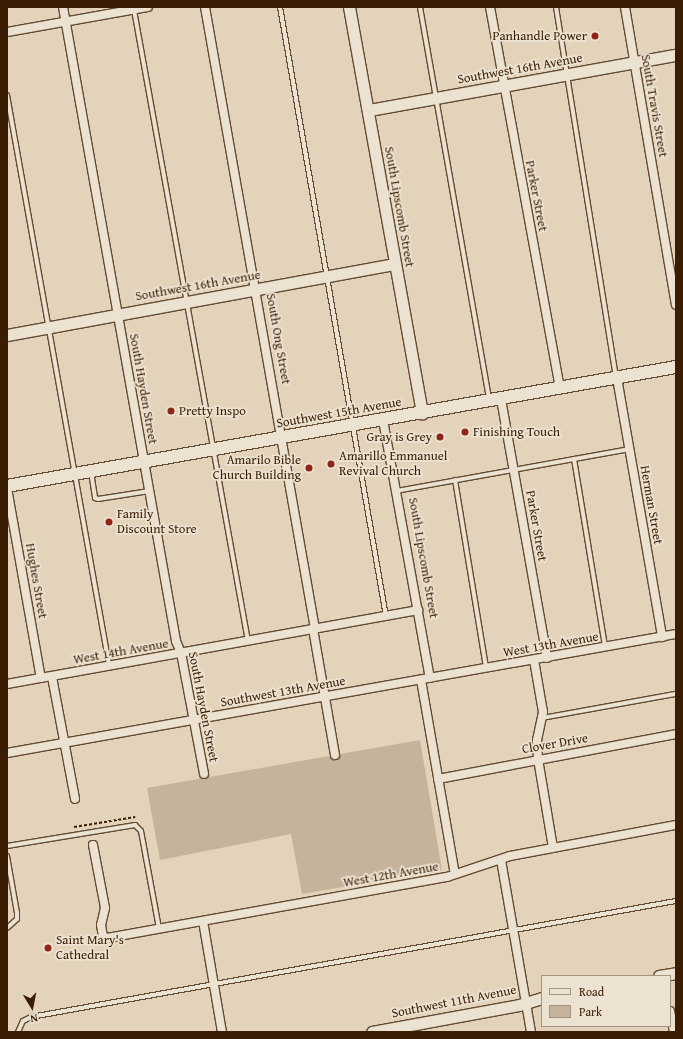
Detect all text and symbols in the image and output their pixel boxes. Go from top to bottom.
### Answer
place label: Panhandle Power [492,28,587,44]
marker: Panhandle Power [590,31,600,41]
street label: Southwest 16th Avenue [456,50,584,88]
street label: South Travis Street [637,53,671,159]
street label: South Lipscomb Street [381,145,417,269]
street label: Parker Street [521,159,551,233]
street label: Southwest 16th Avenue [134,267,262,305]
street label: South Ong Street [262,292,294,386]
street label: South Hayden Street [126,332,160,446]
street label: Southwest 15th Avenue [275,394,403,432]
place label: Pretty Inspo [179,403,246,419]
marker: Pretty Inspo [166,406,176,416]
place label: Finishing Touch [473,424,560,440]
marker: Finishing Touch [460,427,470,437]
place label: Gray is Grey [367,429,432,445]
marker: Gray is Grey [435,432,445,442]
place label: Amarillo Emmanuel Revival Church [339,449,447,480]
place label: Amarilo Bible Church Building [213,453,301,484]
marker: Amarillo Emmanuel Revival Church [326,459,336,469]
marker: Amarilo Bible Church Building [304,463,314,473]
street label: Herman Street [636,464,666,546]
street label: Parker Street [522,489,550,563]
street label: South Lipscomb Street [405,496,441,620]
place label: Family Discount Store [117,507,197,538]
marker: Family Discount Store [104,517,114,527]
street label: Hughes Street [22,542,50,620]
street label: West 13th Avenue [502,629,600,661]
street label: West 14th Avenue [72,636,170,668]
street label: South Hayden Street [185,650,221,764]
street label: Southwest 13th Avenue [219,673,347,711]
street label: Clover Drive [521,731,589,757]
street label: West 12th Avenue [342,859,440,891]
place label: Saint Mary's Cathedral [56,933,124,964]
marker: Saint Mary's Cathedral [43,943,53,953]
legend [541,975,671,1027]
street label: Southwest 11th Avenue [390,982,518,1022]
text: Road [579,983,604,1000]
north arrow [12,987,52,1027]
text: Park [579,1003,602,1020]
text: N [29,1010,39,1027]

